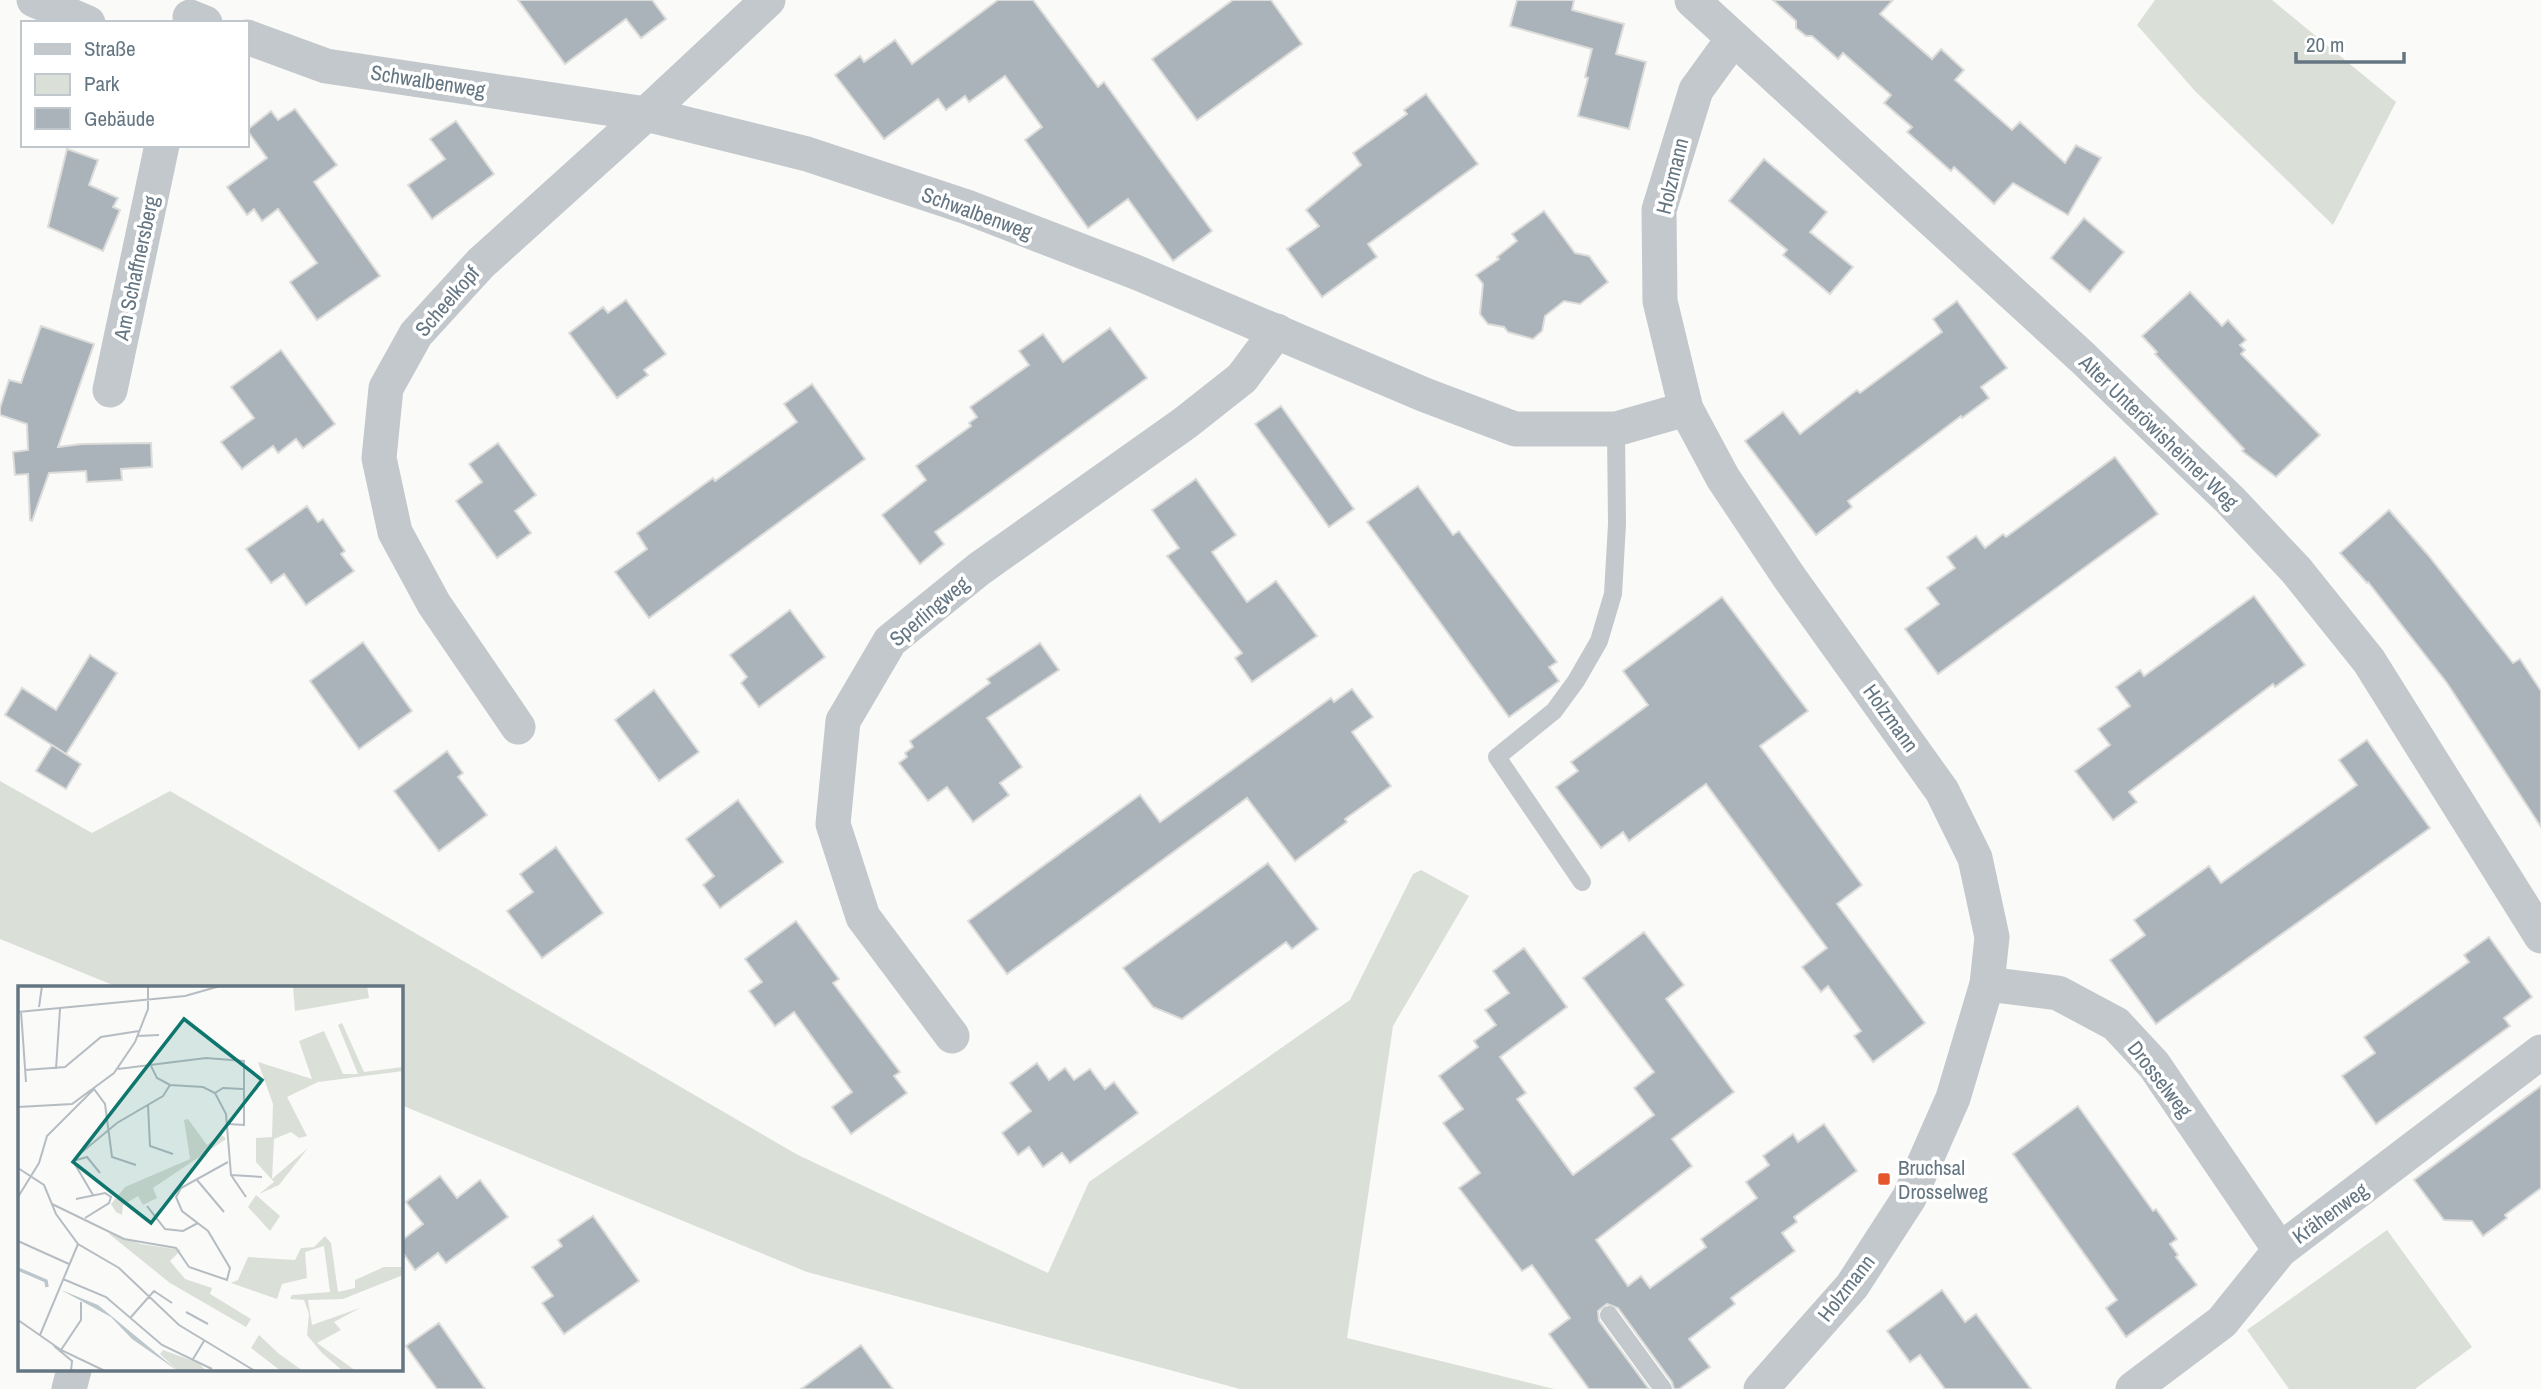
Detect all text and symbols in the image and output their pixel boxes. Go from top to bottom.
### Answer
legend [21,21,248,147]
scale bar [2296,21,2404,65]
text: 20 m [2306,30,2344,59]
text: Straße [84,34,136,63]
street label: Schwalbenweg [369,58,488,104]
text: Park [84,69,120,98]
text: Gebäude [84,104,155,133]
street label: Holzmann [1649,135,1695,217]
street label: Schwalbenweg [918,180,1037,247]
street label: Am Schaffnersberg [106,193,166,344]
street label: Scheelkopf [408,259,486,343]
street label: Alter Unteröwisheimer Weg [2072,348,2245,516]
street label: Sperlingweg [883,569,975,653]
street label: Holzmann [1856,678,1926,758]
inset map [18,986,402,1372]
street label: Drosselweg [2121,1035,2199,1124]
place label: Bruchsal Drosselweg [1898,1153,1988,1206]
marker: Bruchsal Drosselweg [1876,1171,1892,1187]
street label: Krähenweg [2286,1175,2374,1250]
street label: Holzmann [1811,1249,1881,1327]

